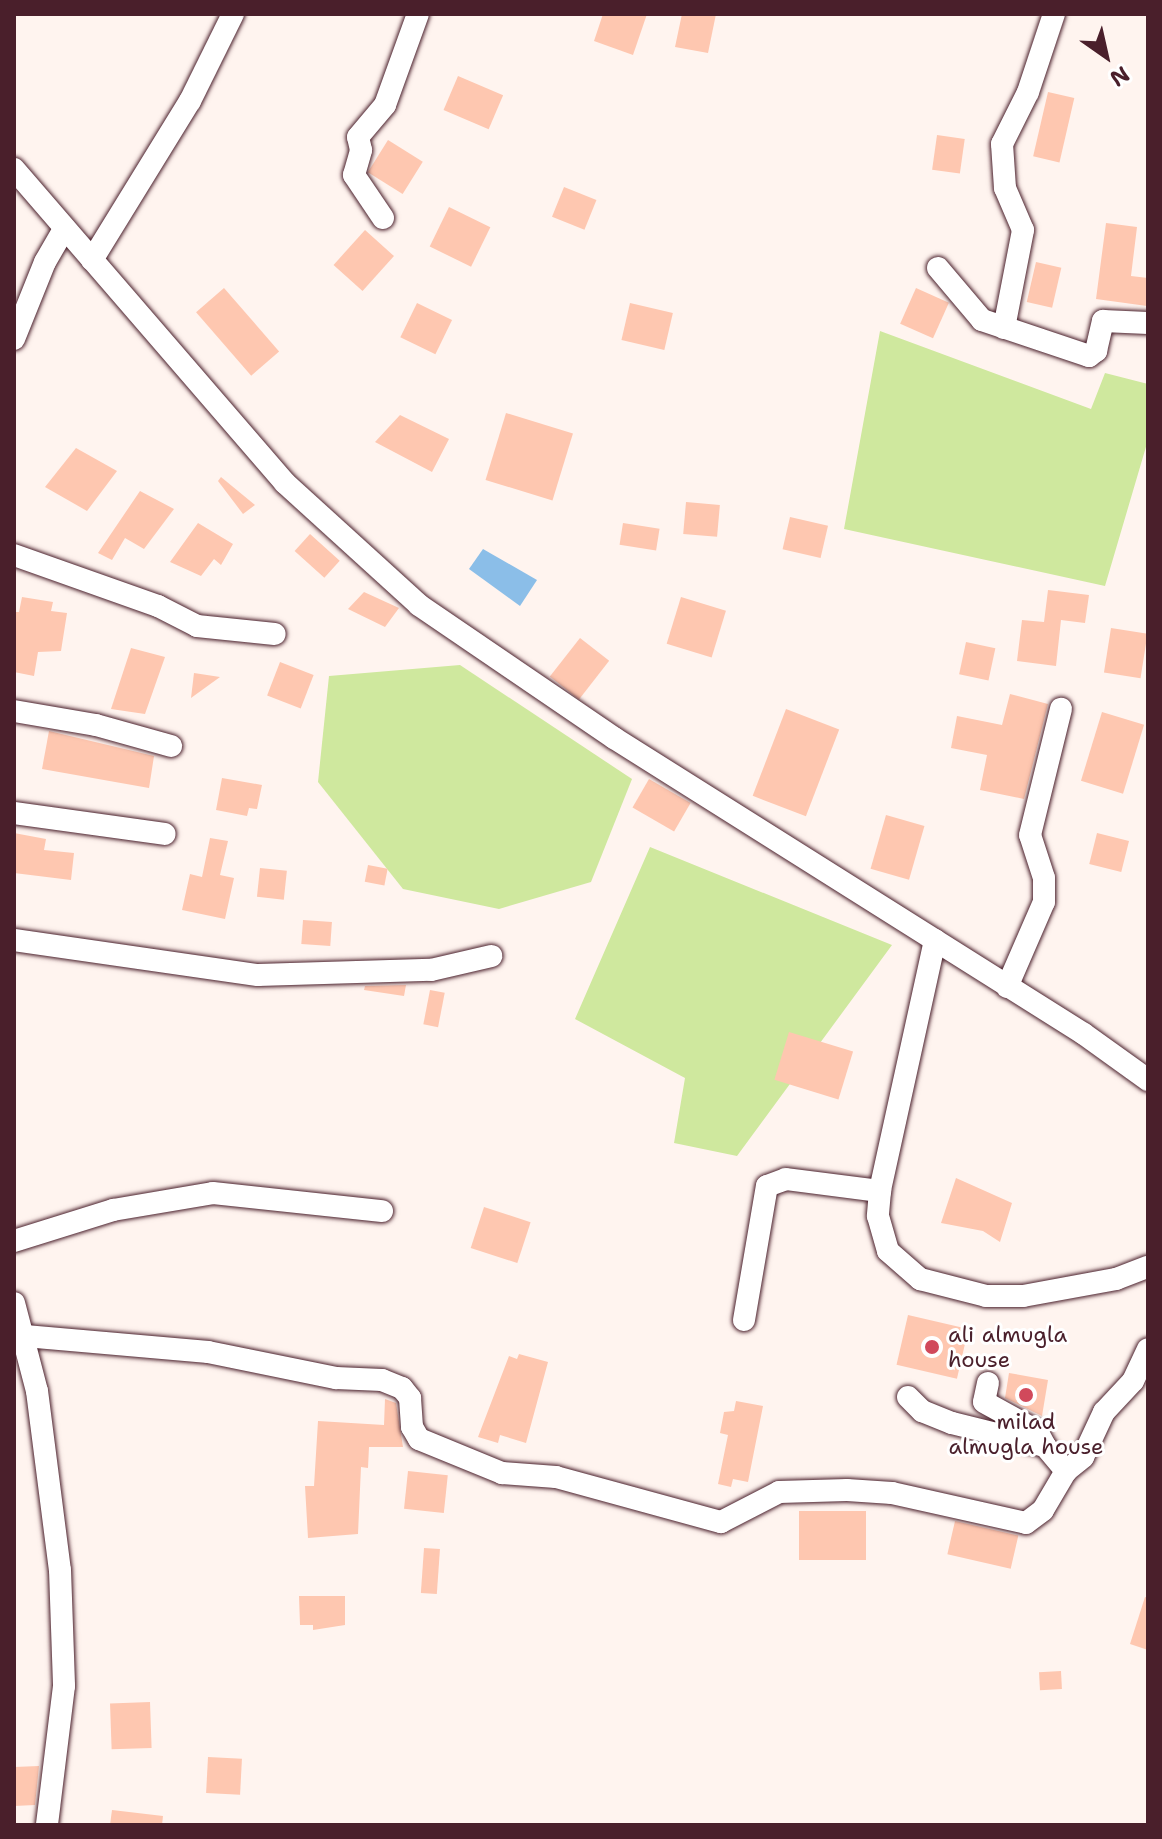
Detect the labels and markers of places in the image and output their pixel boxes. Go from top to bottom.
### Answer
place label: ali almugla house [948,1321,1067,1372]
marker: ali almugla house [923,1338,941,1356]
marker: milad almugla house [1017,1386,1035,1404]
place label: milad almugla house [949,1408,1103,1460]

